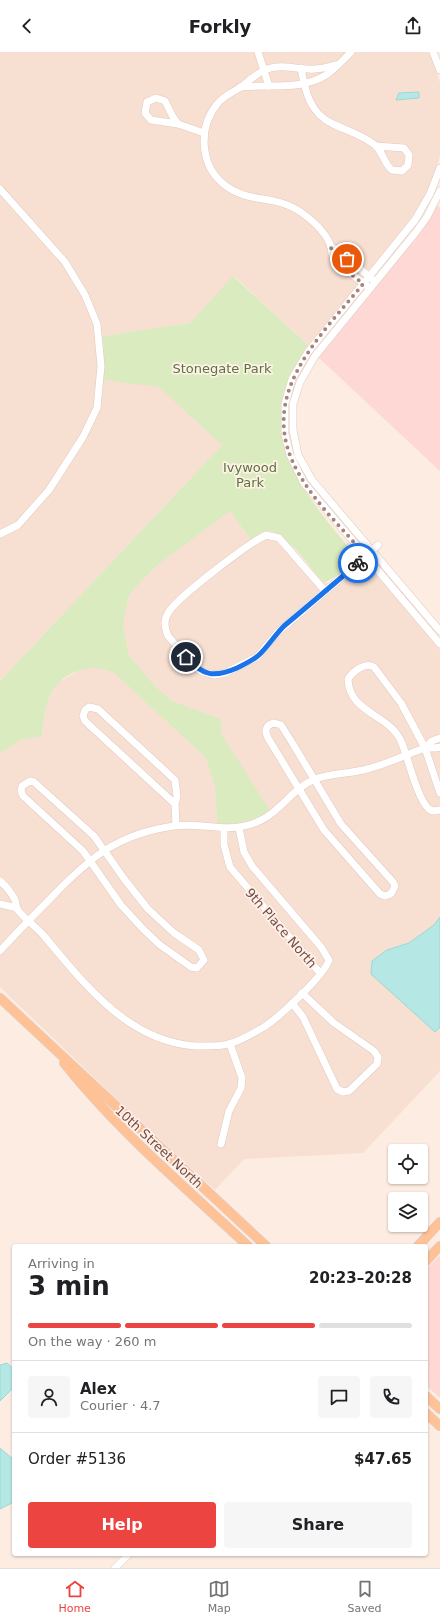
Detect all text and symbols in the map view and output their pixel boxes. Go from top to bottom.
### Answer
icon: back [16,15,38,37]
icon: share [402,15,424,37]
text: Forkly [189,16,251,37]
pin [330,242,364,276]
icon: bag [336,248,358,270]
park label: Stonegate Park [172,361,272,376]
park label: Ivywood Park [223,460,277,490]
courier [338,543,378,583]
icon: bike [347,552,369,574]
pin [169,640,203,674]
icon: home [175,646,197,668]
street label: 9th Place North [242,885,320,971]
street label: 10th Street North [112,1103,206,1191]
map controls [388,1144,428,1232]
button: locate [388,1144,428,1184]
button: layers [388,1192,428,1232]
text: Arriving in [28,1256,95,1271]
text: 20:23–20:28 [309,1269,412,1287]
text: 3 min [28,1271,110,1301]
text: On the way · 260 m [28,1334,156,1349]
button: person [28,1376,70,1418]
button: chat [318,1376,360,1418]
button: phone [370,1376,412,1418]
text: Alex [80,1380,117,1398]
text: Courier · 4.7 [80,1398,161,1413]
text: Order #5136 [28,1450,126,1468]
text: $47.65 [354,1450,412,1468]
button: Help [28,1502,216,1548]
button: Share [224,1502,412,1548]
tab: Home [58,1578,91,1615]
tab: Map [208,1578,231,1615]
tab: Saved [348,1578,382,1615]

